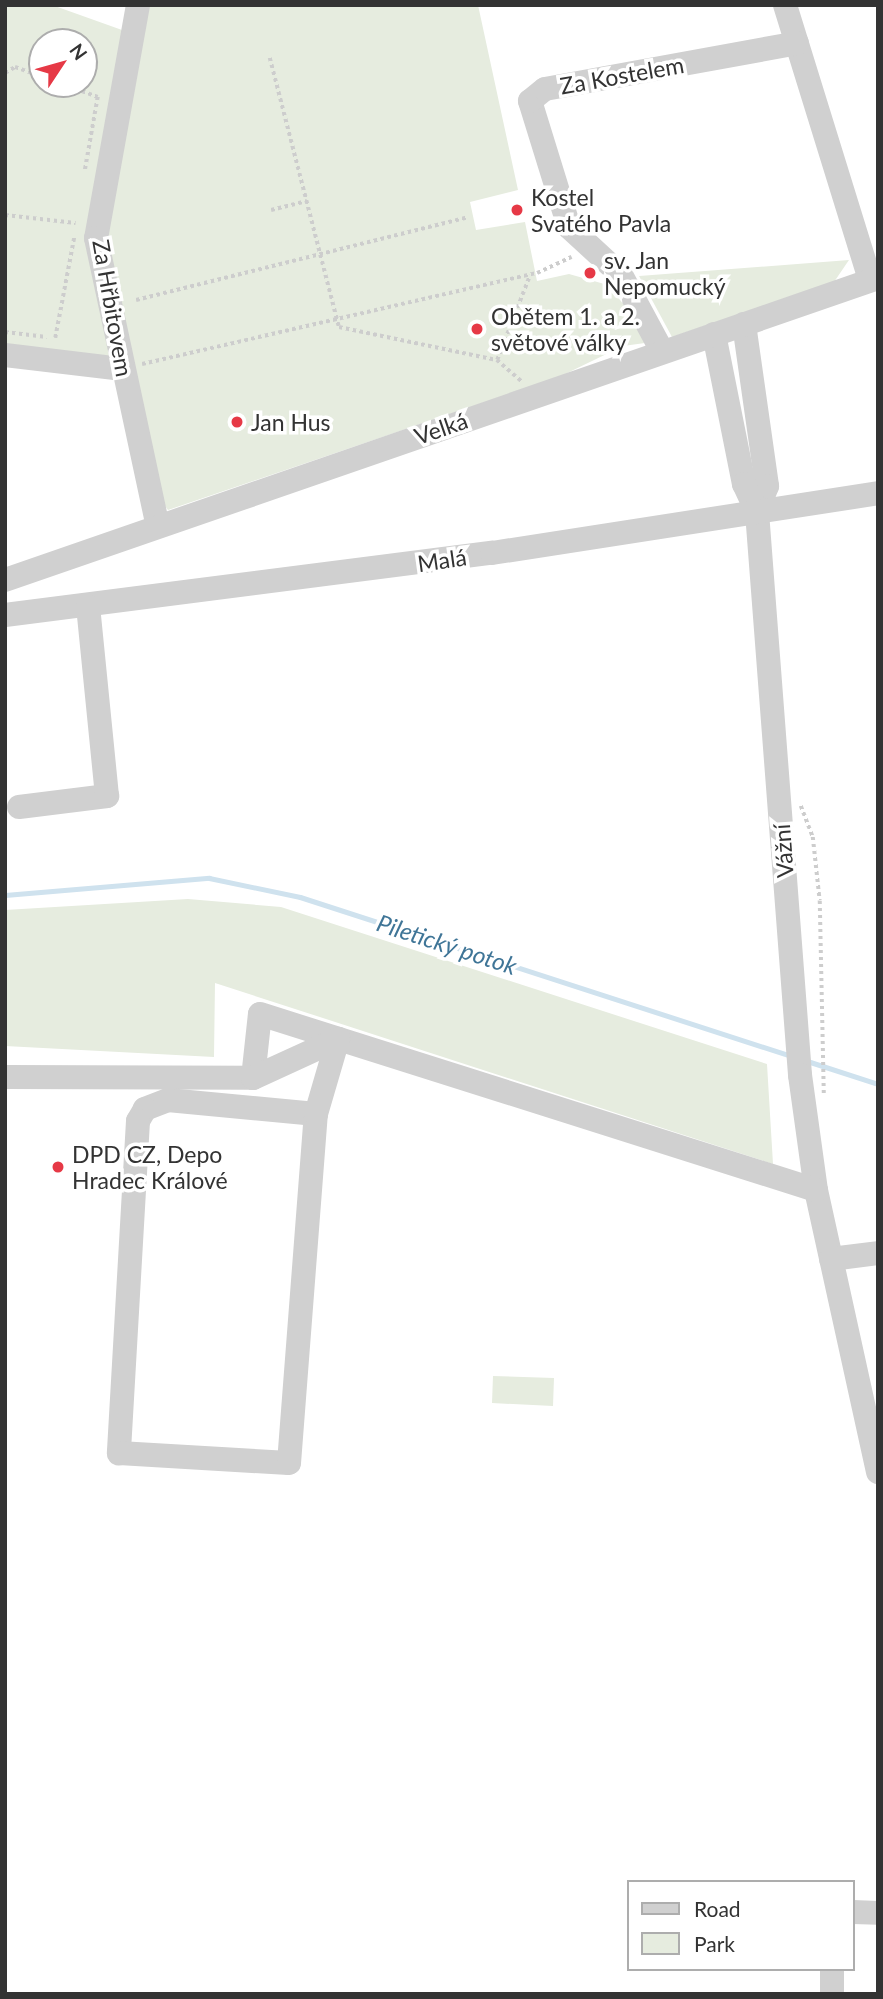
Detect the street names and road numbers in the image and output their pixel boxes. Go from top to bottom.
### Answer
street label: Za Kostelem [558,51,686,99]
street label: Za Hřbitovem [87,237,139,379]
street label: Velká [411,406,471,450]
street label: Malá [416,543,468,577]
street label: Vážní [767,823,799,879]

